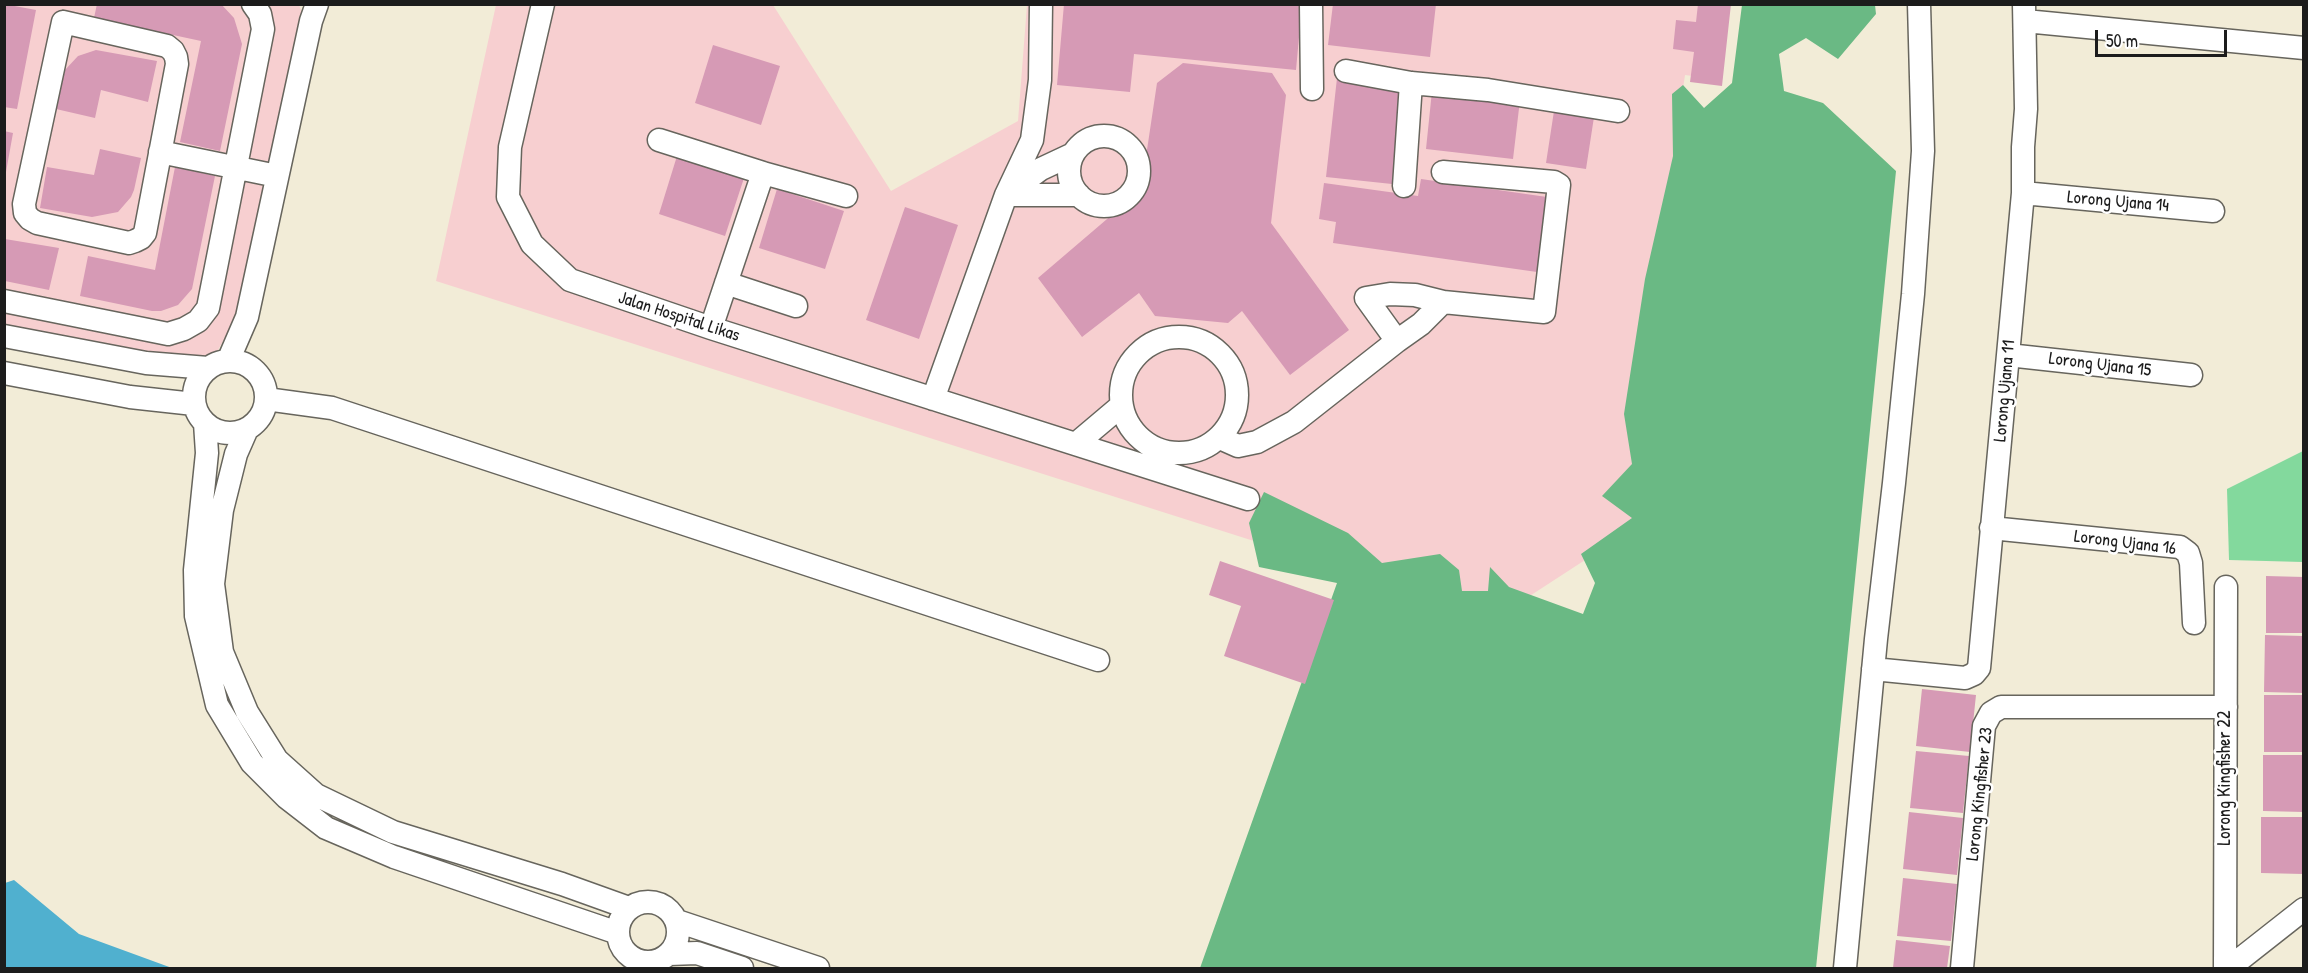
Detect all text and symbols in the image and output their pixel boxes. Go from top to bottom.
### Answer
scale bar [2098,18,2230,56]
text: 50 m [2106,28,2138,53]
street label: Lorong Ujana 14 [2066,187,2170,217]
street label: Jalan Hospital Likas [615,287,743,347]
street label: Lorong Ujana 11 [1990,339,2020,443]
street label: Lorong Ujana 15 [2048,348,2152,382]
street label: Lorong Ujana 16 [2073,526,2177,560]
street label: Lorong Kingfisher 22 [2214,711,2236,845]
street label: Lorong Kingfisher 23 [1962,726,1998,862]

